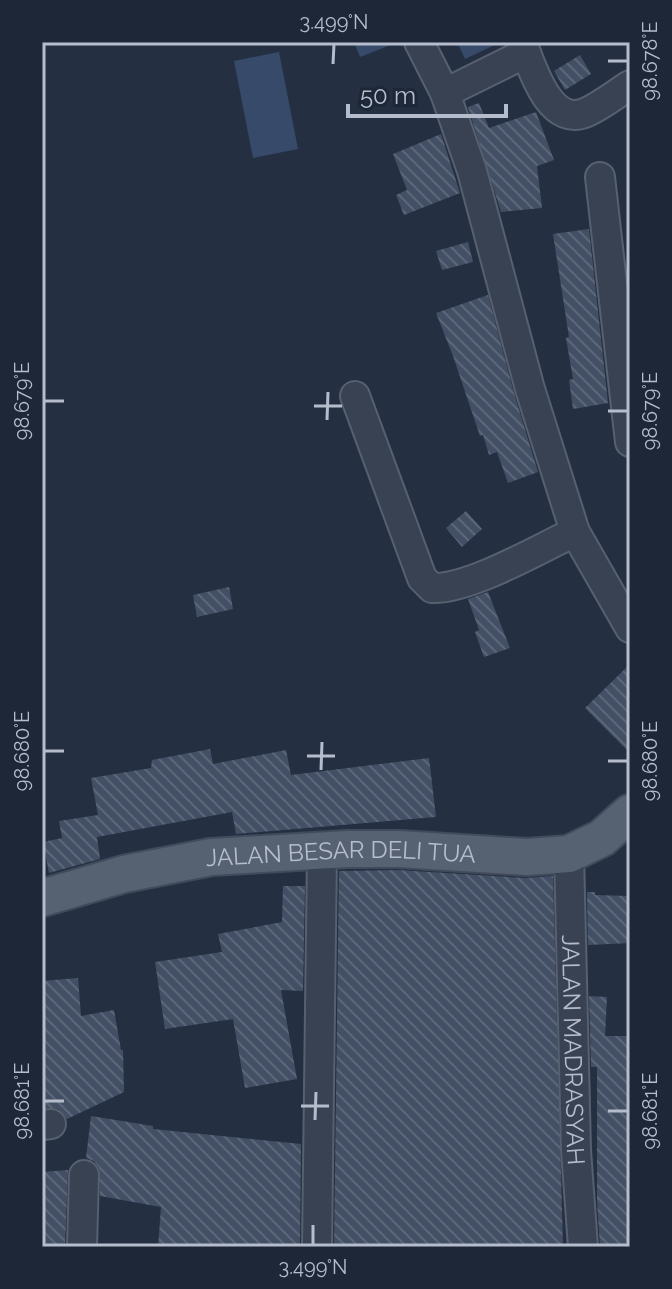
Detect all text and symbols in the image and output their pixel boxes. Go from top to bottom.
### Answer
text: 3.499°N [300,10,368,34]
text: 98.678°E [638,21,662,101]
scale bar [348,68,506,118]
text: 50 m [360,81,416,110]
text: 98.679°E [10,362,34,440]
text: 98.679°E [638,372,662,450]
text: 98.680°E [10,711,34,791]
text: 98.680°E [638,721,662,801]
street label: JALAN BESAR DELI TUA [205,834,477,872]
street label: JALAN MADRASYAH [556,935,592,1166]
text: 98.681°E [10,1063,34,1139]
text: 98.681°E [638,1073,662,1149]
text: 3.499°N [279,1255,347,1279]

